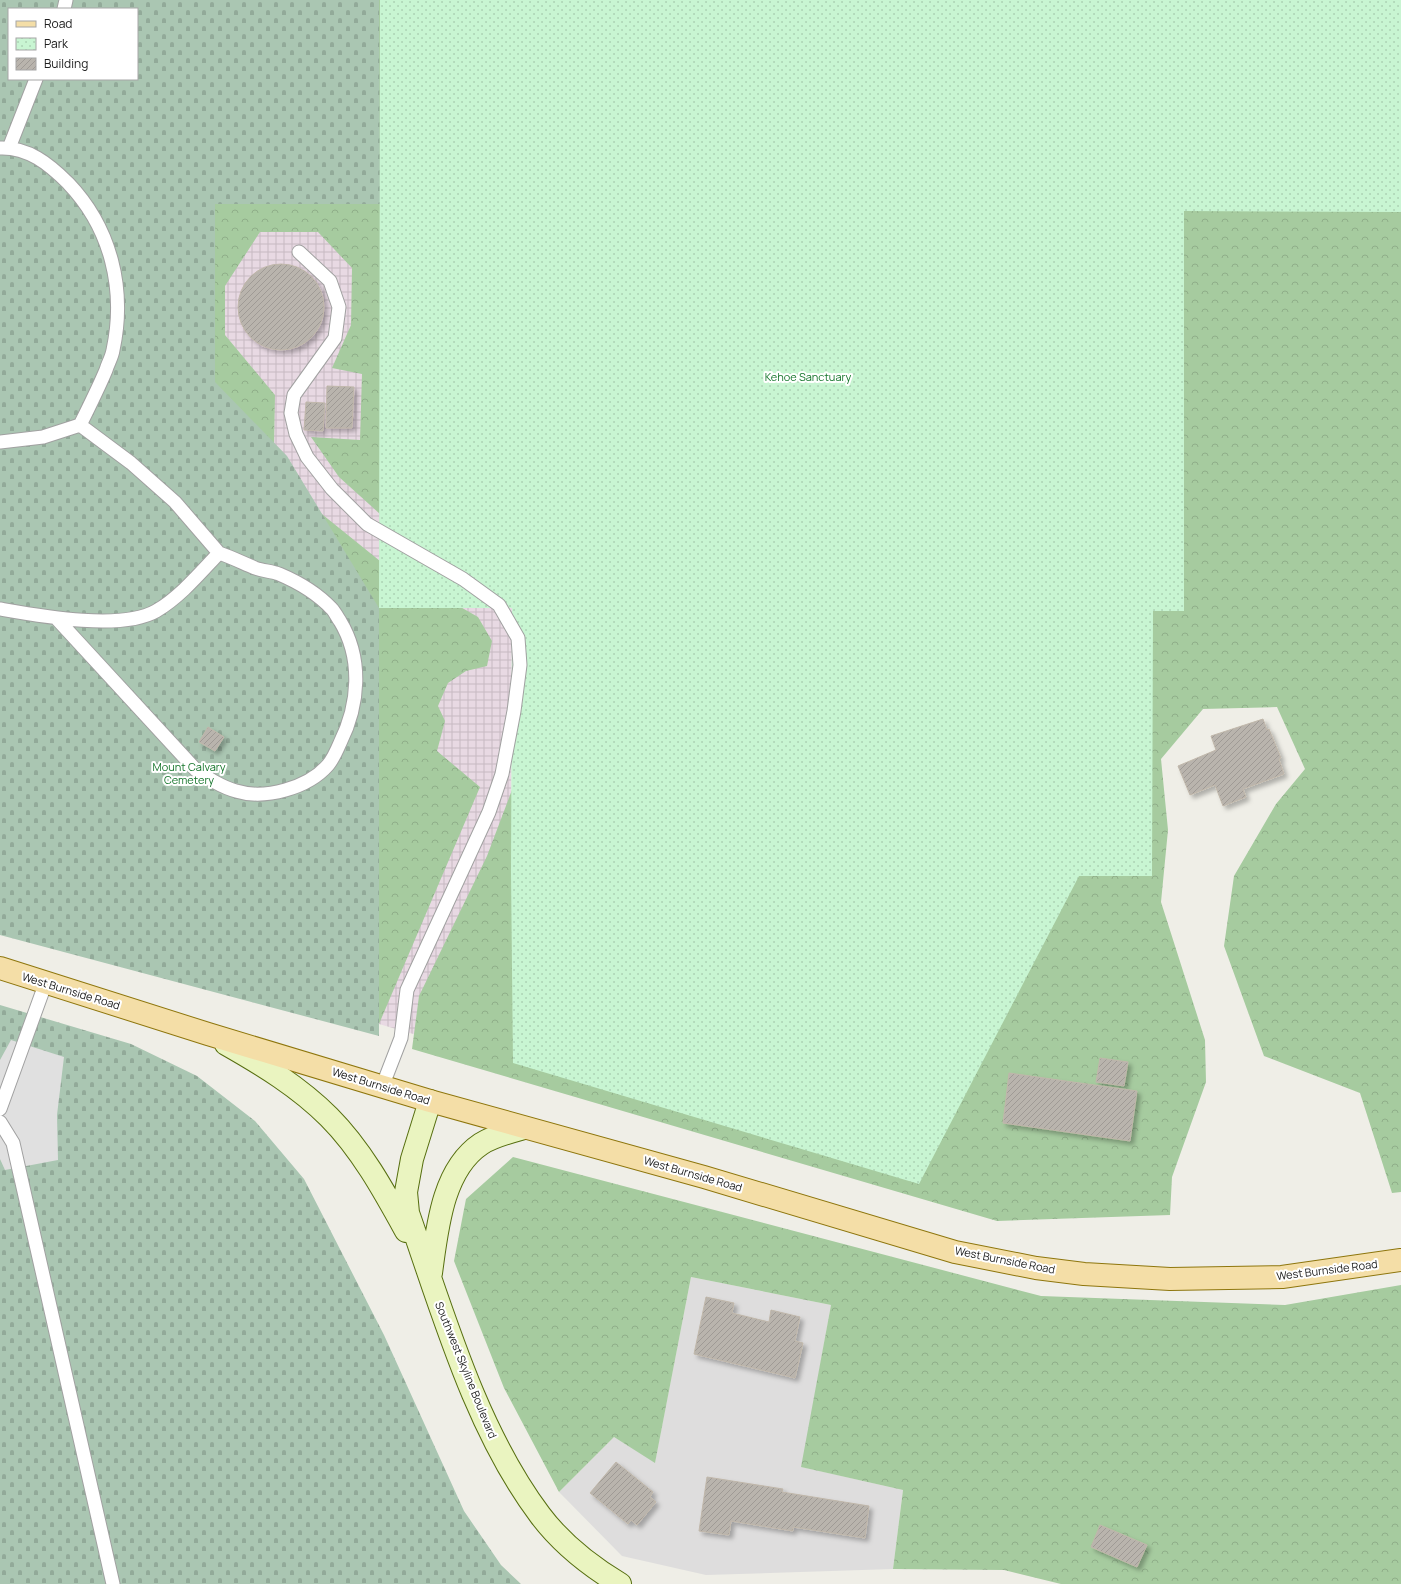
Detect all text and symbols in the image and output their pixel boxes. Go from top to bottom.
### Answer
legend [8,8,138,80]
text: Road [44,15,72,32]
text: Park [44,35,69,52]
text: Building [44,55,88,72]
park label: Kehoe Sanctuary [765,369,851,384]
park label: Mount Calvary Cemetery [152,759,226,787]
street label: West Burnside Road [20,968,122,1013]
street label: West Burnside Road [330,1063,432,1108]
street label: West Burnside Road [642,1152,744,1195]
street label: West Burnside Road [954,1242,1056,1277]
street label: West Burnside Road [1276,1256,1378,1283]
street label: Southwest Skyline Boulevard [432,1299,501,1440]

